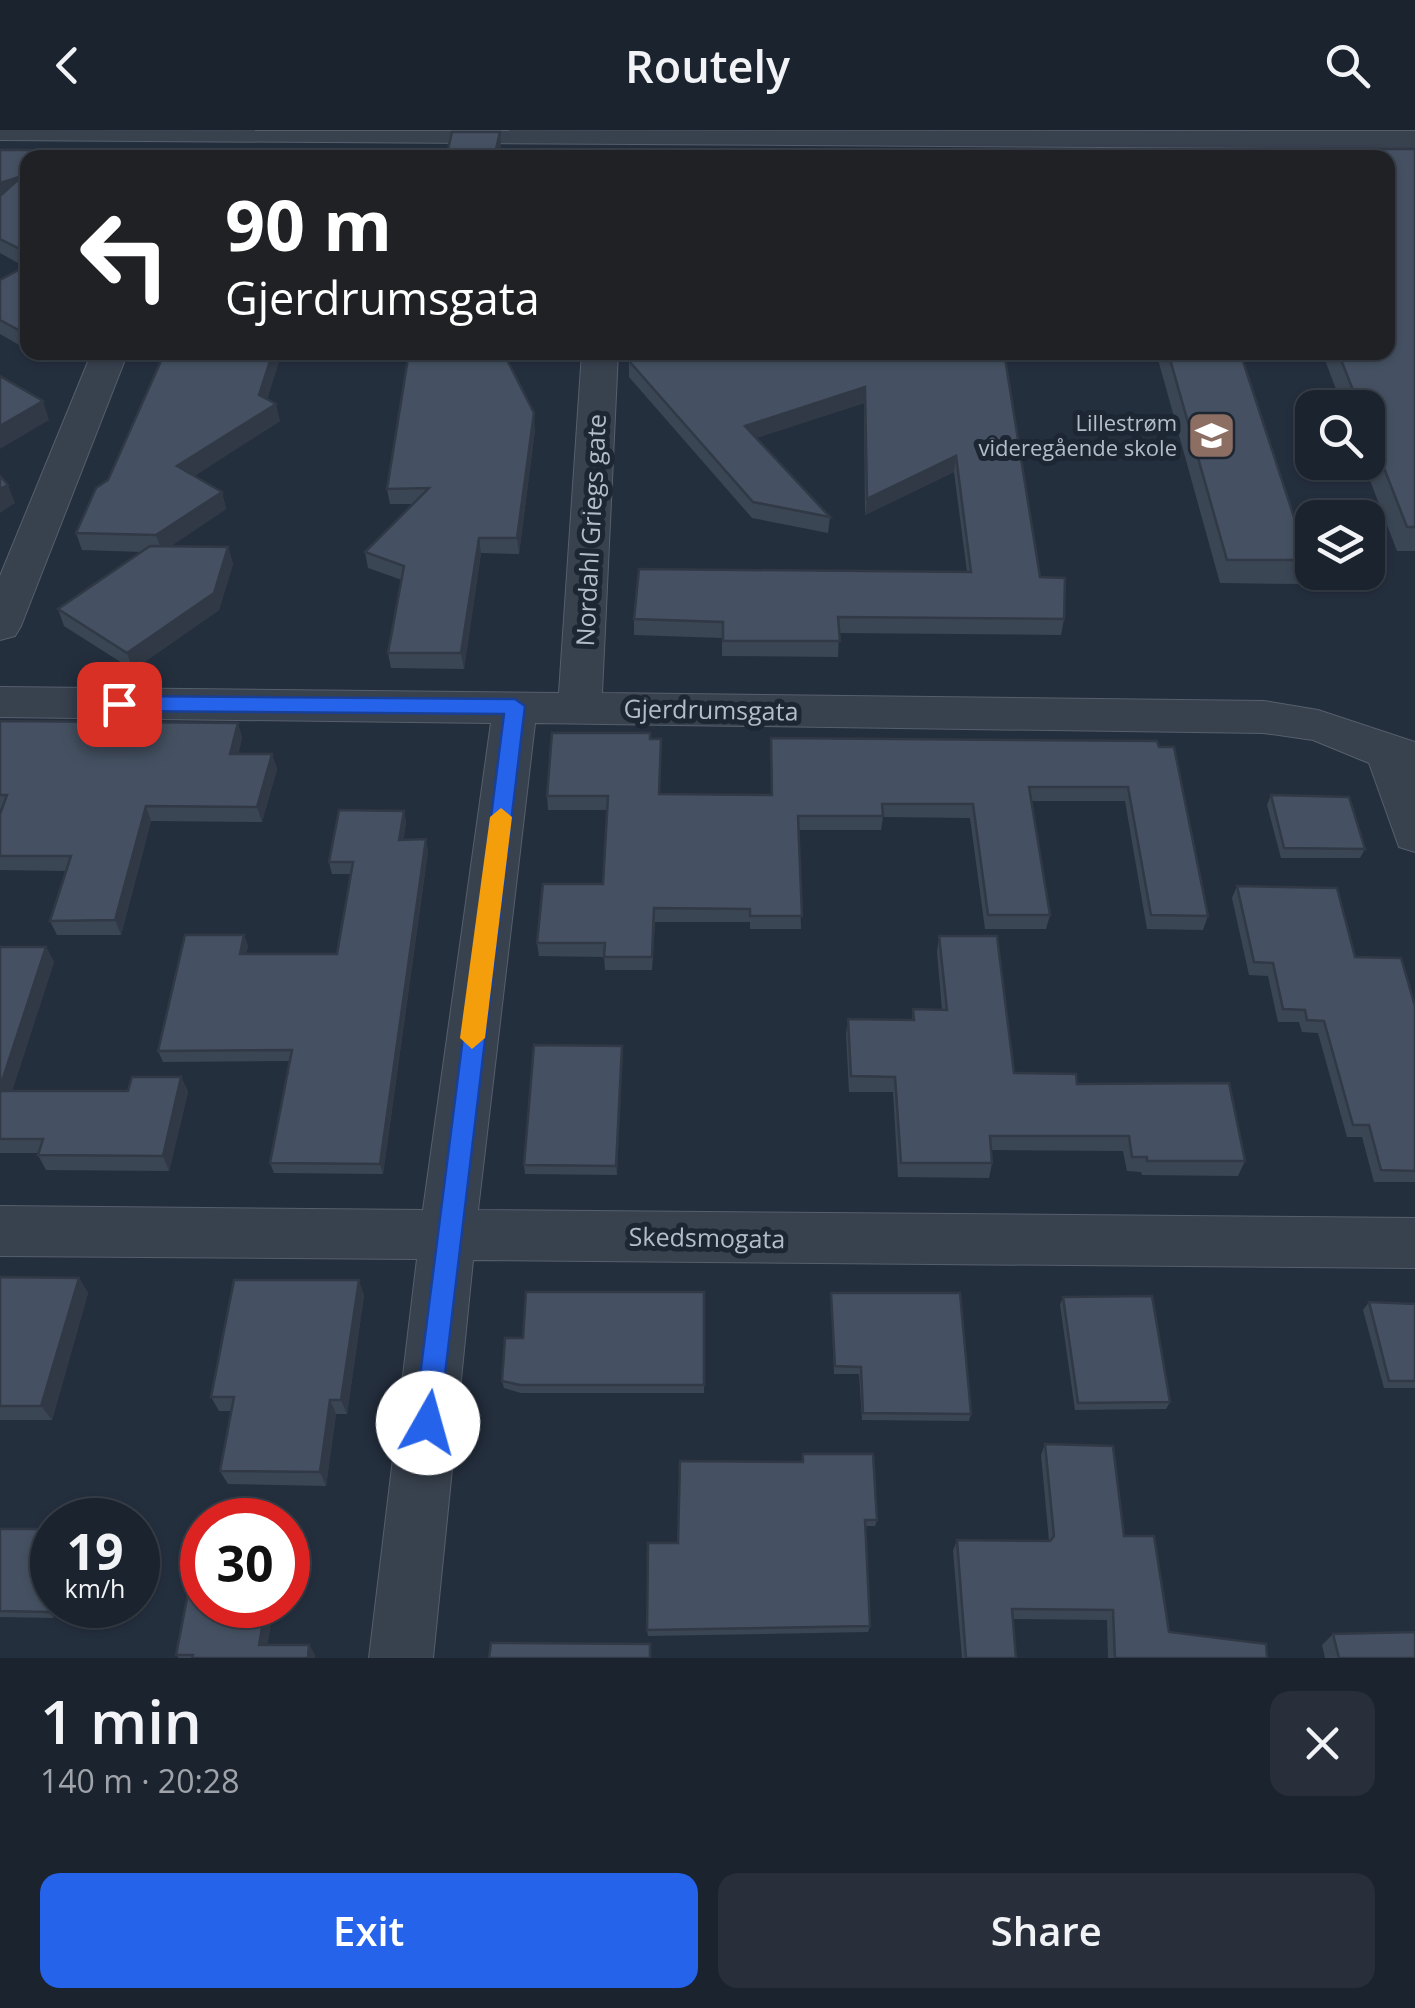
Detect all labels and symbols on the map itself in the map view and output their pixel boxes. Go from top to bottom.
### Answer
place label: Lillestrøm videregående skole [979,407,1177,462]
school or university icon: Lillestrøm videregående skole [1186,409,1238,461]
street label: Nordahl Griegs gate [567,413,613,647]
pin [77,662,162,747]
street label: Gjerdrumsgata [623,690,799,728]
street label: Skedsmogata [628,1219,786,1255]
position arrow [376,1371,480,1475]
speed limit sign: 30 [180,1498,310,1628]

